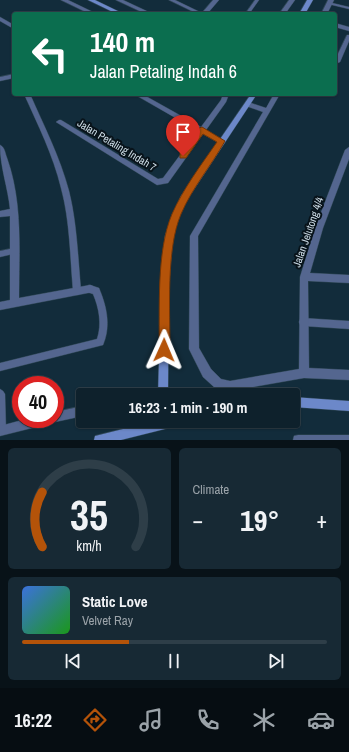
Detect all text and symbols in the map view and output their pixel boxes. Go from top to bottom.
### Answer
text: 140 m [90,23,155,61]
icon: left [24,28,76,80]
text: Jalan Petaling Indah 6 [90,59,237,84]
pin [166,115,200,156]
street label: Jalan Petaling Indah 7 [75,116,159,174]
icon: arrive [172,121,194,143]
street label: Jalan Jelutong 4/4 [289,195,327,269]
position arrow [143,329,185,371]
speed limit sign: 40 [12,376,64,428]
text: 16:23 · 1 min · 190 m [129,397,247,418]
text: Climate [193,481,229,498]
text: 35 [70,486,108,542]
text: 19° [240,500,279,540]
text: − [193,505,203,535]
text: + [316,505,327,535]
text: km/h [77,535,102,554]
text: Static Love [82,591,148,612]
text: Velvet Ray [82,612,133,629]
icon: previous [62,650,84,672]
icon: pause [163,650,185,672]
icon: next [265,650,287,672]
icon: directions [81,706,109,734]
icon: music [137,706,165,734]
icon: phone [194,706,222,734]
icon: climate [250,706,278,734]
icon: car [307,706,335,734]
text: 16:22 [14,708,52,733]

